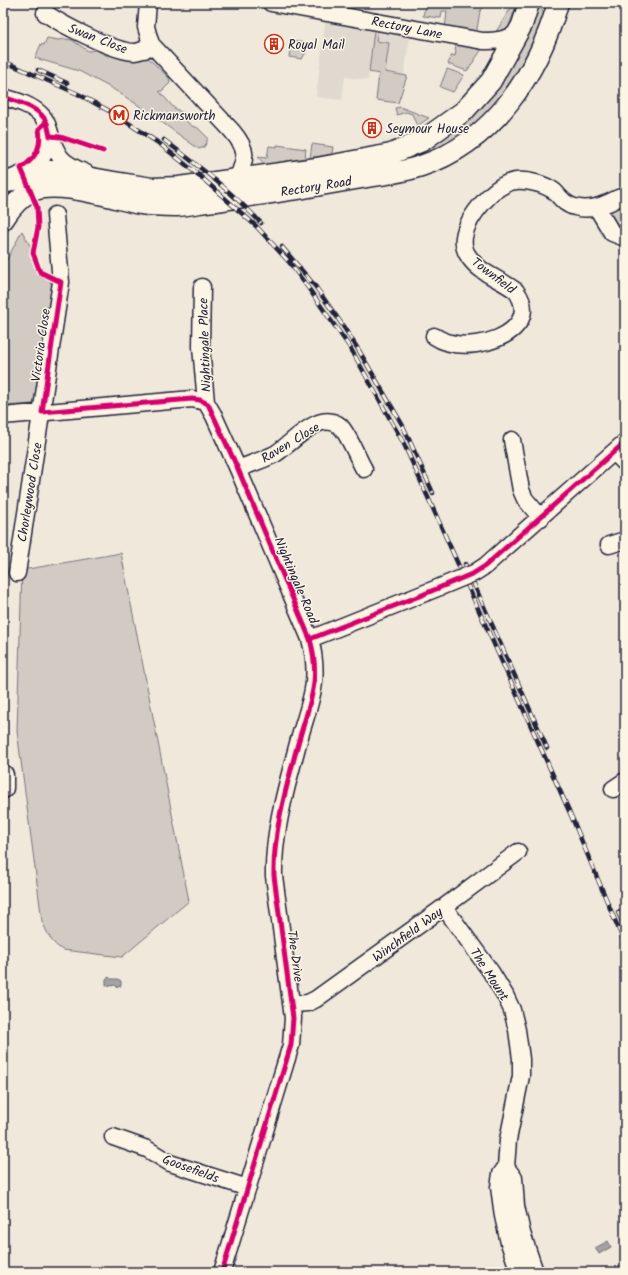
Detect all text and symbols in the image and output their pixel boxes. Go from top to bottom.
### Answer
street label: Rectory Lane [370,11,444,46]
street label: Swan Close [65,18,130,60]
building icon: Royal Mail [263,33,285,55]
place label: Royal Mail [288,35,345,56]
metro station icon: Rickmansworth [108,104,130,126]
place label: Rickmansworth [133,106,215,127]
building icon: Seymour House [361,117,383,139]
place label: Seymour House [386,119,469,140]
street label: Rectory Road [279,171,354,203]
street label: Townfield [466,252,520,300]
street label: Nightingale Place [193,297,218,393]
street label: Victoria Close [26,307,57,383]
street label: Raven Close [257,417,324,469]
street label: Chorleywood Close [12,441,49,544]
street label: Nightingale Road [268,534,324,628]
street label: Winchfield Way [368,902,448,968]
street label: The Drive [280,929,309,984]
street label: The Mount [464,944,514,1006]
street label: Goosefields [159,1149,222,1190]

